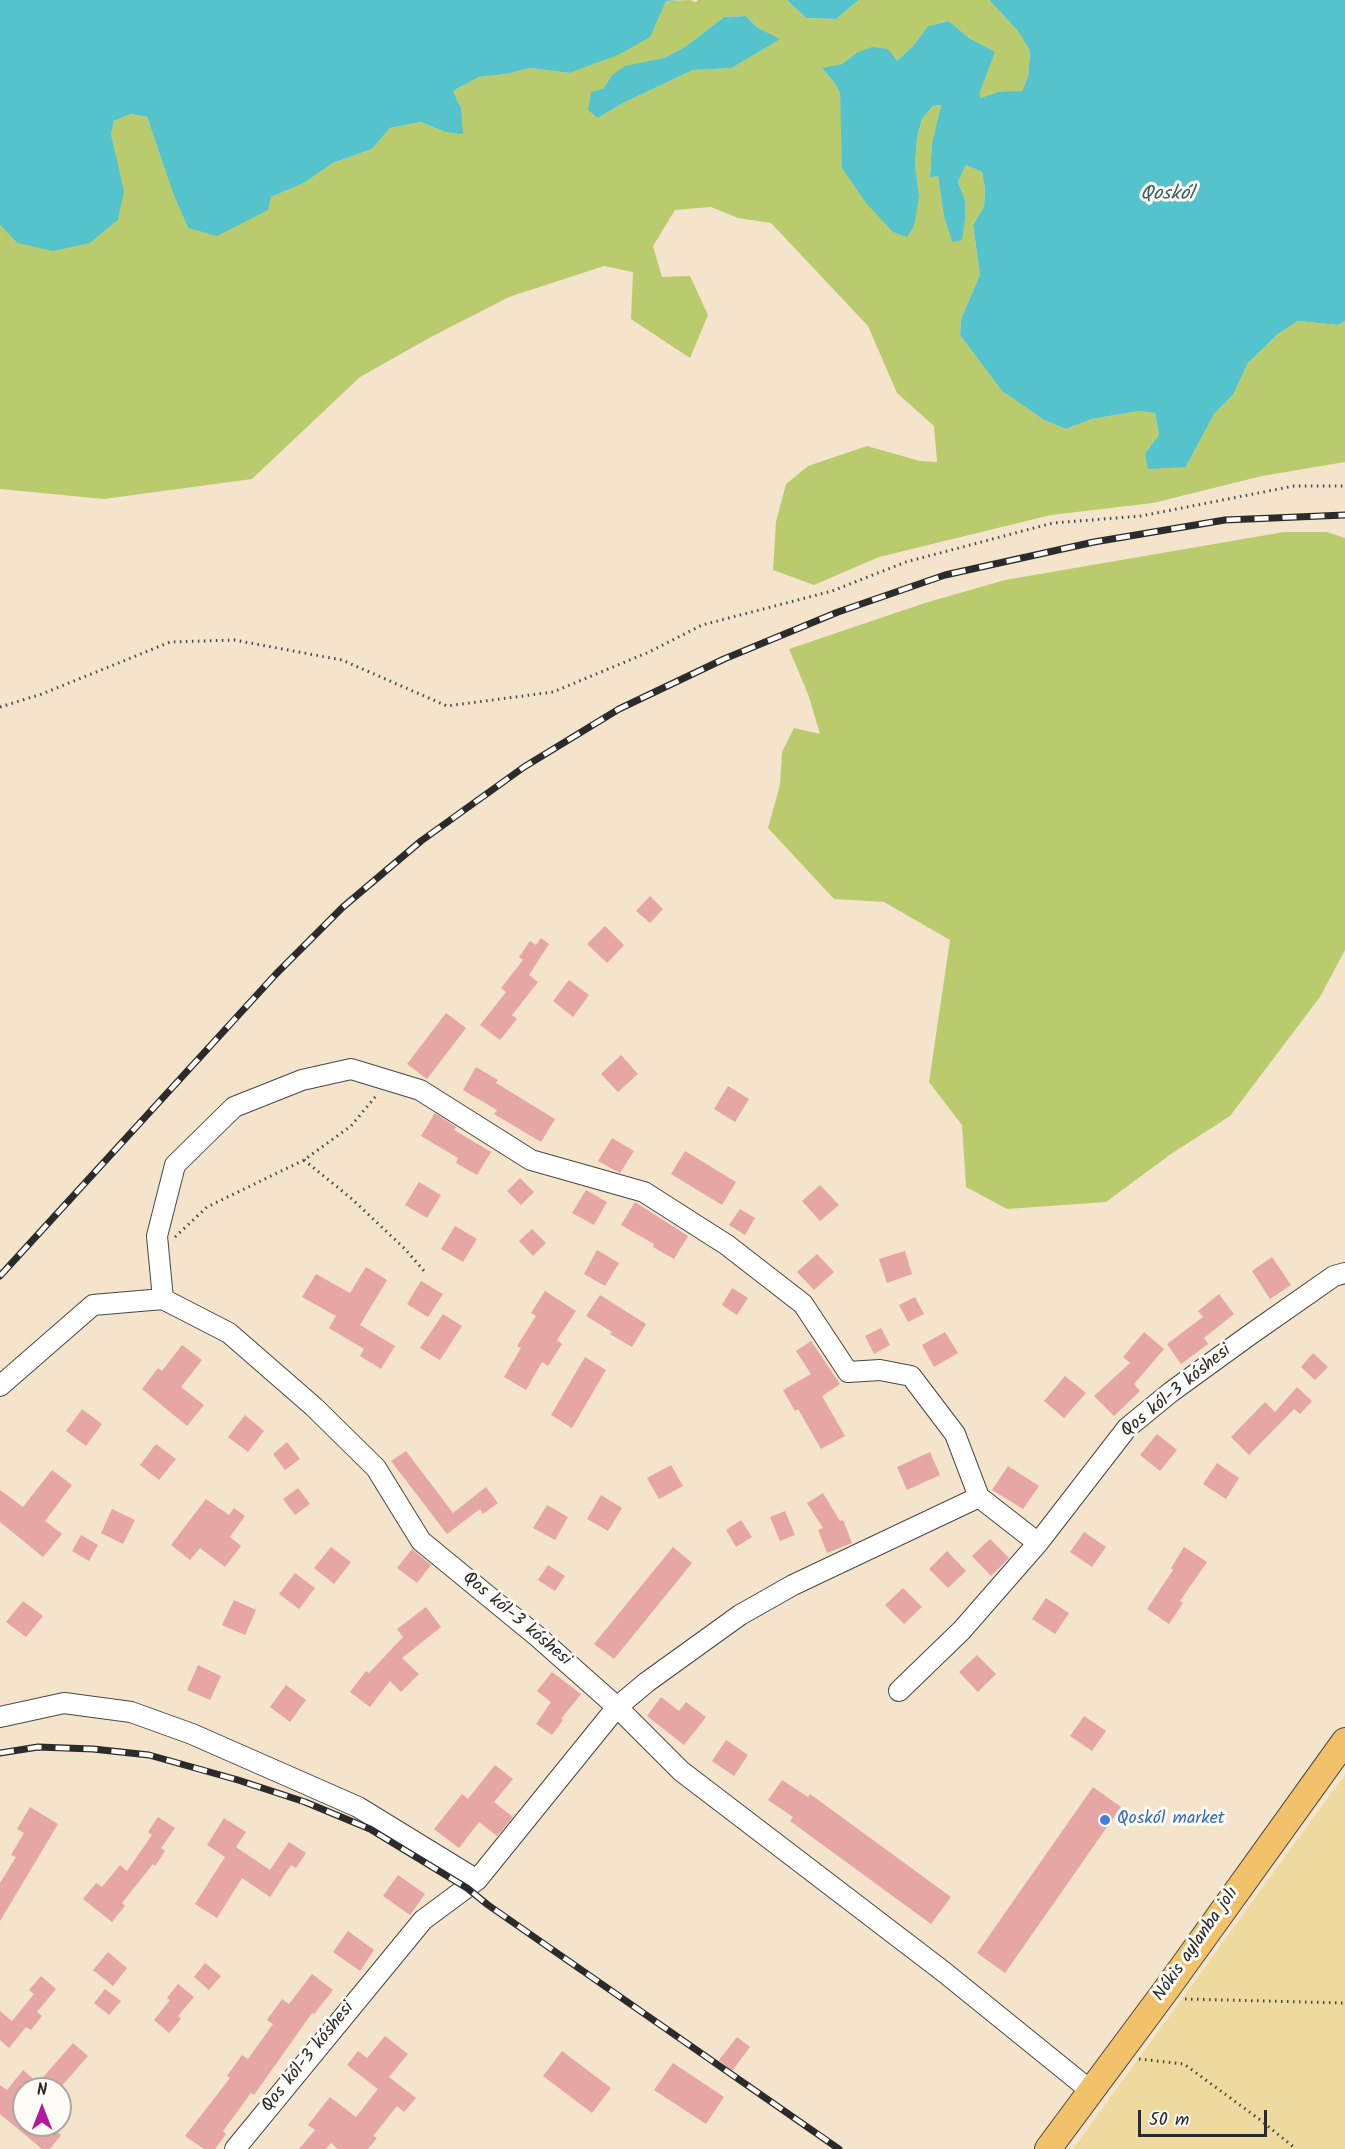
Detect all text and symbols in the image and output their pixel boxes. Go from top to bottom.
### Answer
water label: Qoskól [1140,184,1194,208]
street label: Qos kól-3 kóshesi [1118,1341,1236,1443]
street label: Qos kól-3 kóshesi [457,1568,575,1672]
place label: Qoskól market [1117,1809,1225,1831]
marker: Qoskól market [1098,1813,1112,1827]
street label: Nókis aylanba jolı [1150,1884,1244,2006]
street label: Qos kól-3 kóshesi [258,1999,360,2117]
north arrow [12,2077,72,2137]
text: N [37,2078,47,2103]
scale bar [1141,2098,1270,2136]
text: 50 m [1149,2106,1189,2135]

